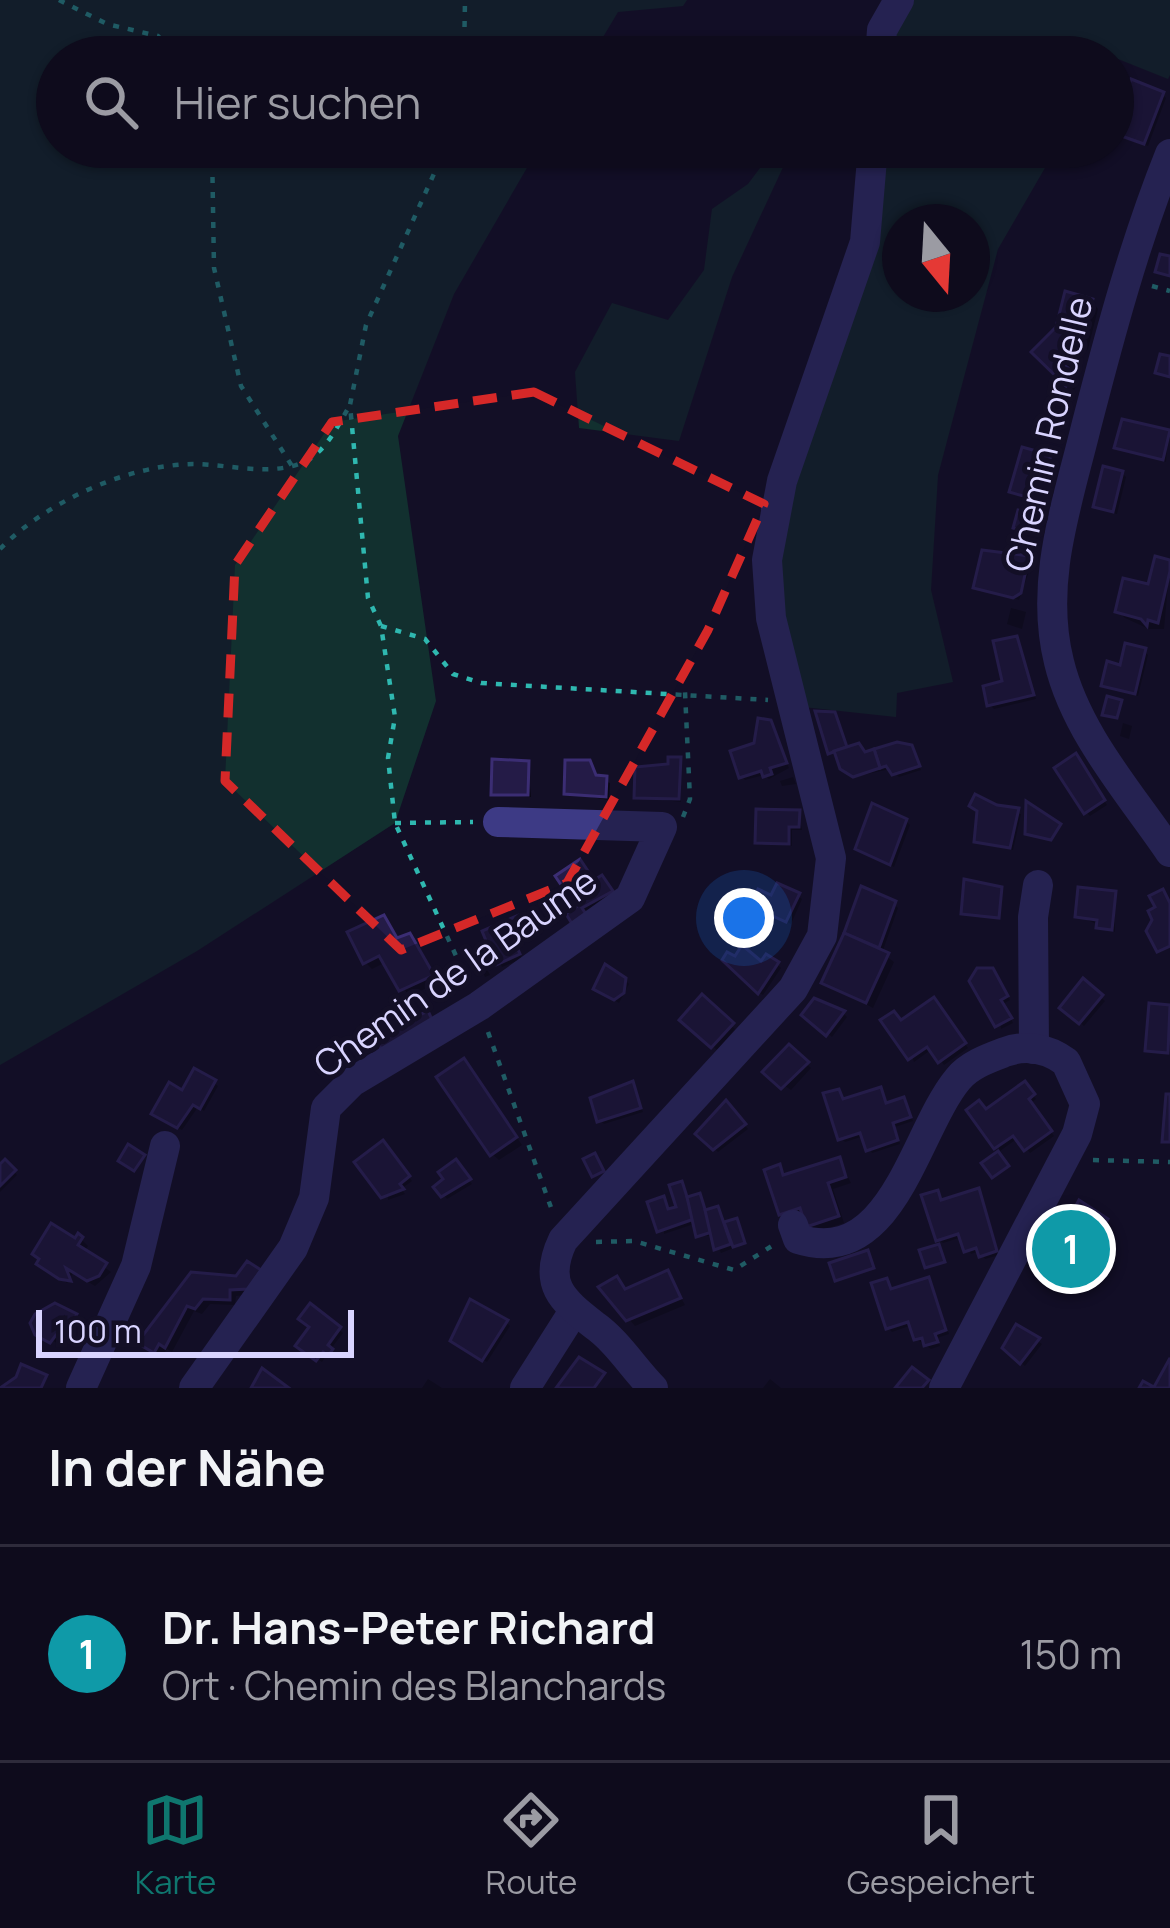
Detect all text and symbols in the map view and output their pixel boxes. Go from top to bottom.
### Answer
search box [36,36,1134,168]
icon: search [78,69,144,135]
text: Hier suchen [174,71,421,133]
north arrow [882,204,990,312]
street label: Chemin Rondelle [993,292,1103,576]
street label: Chemin de la Baume [304,856,606,1088]
your location [714,888,774,948]
pin: 1 [1032,1204,1110,1294]
scale bar [36,1304,354,1357]
text: 100 m [54,1308,142,1353]
text: In der Nähe [48,1432,326,1501]
text: Dr. Hans-Peter Richard [162,1596,656,1658]
text: 1 [78,1627,96,1681]
text: 150 m [1020,1627,1122,1681]
text: Ort · Chemin des Blanchards [162,1658,666,1712]
tab: Karte [135,1787,216,1904]
tab: Route [486,1787,577,1904]
tab: Gespeichert [847,1787,1035,1904]

